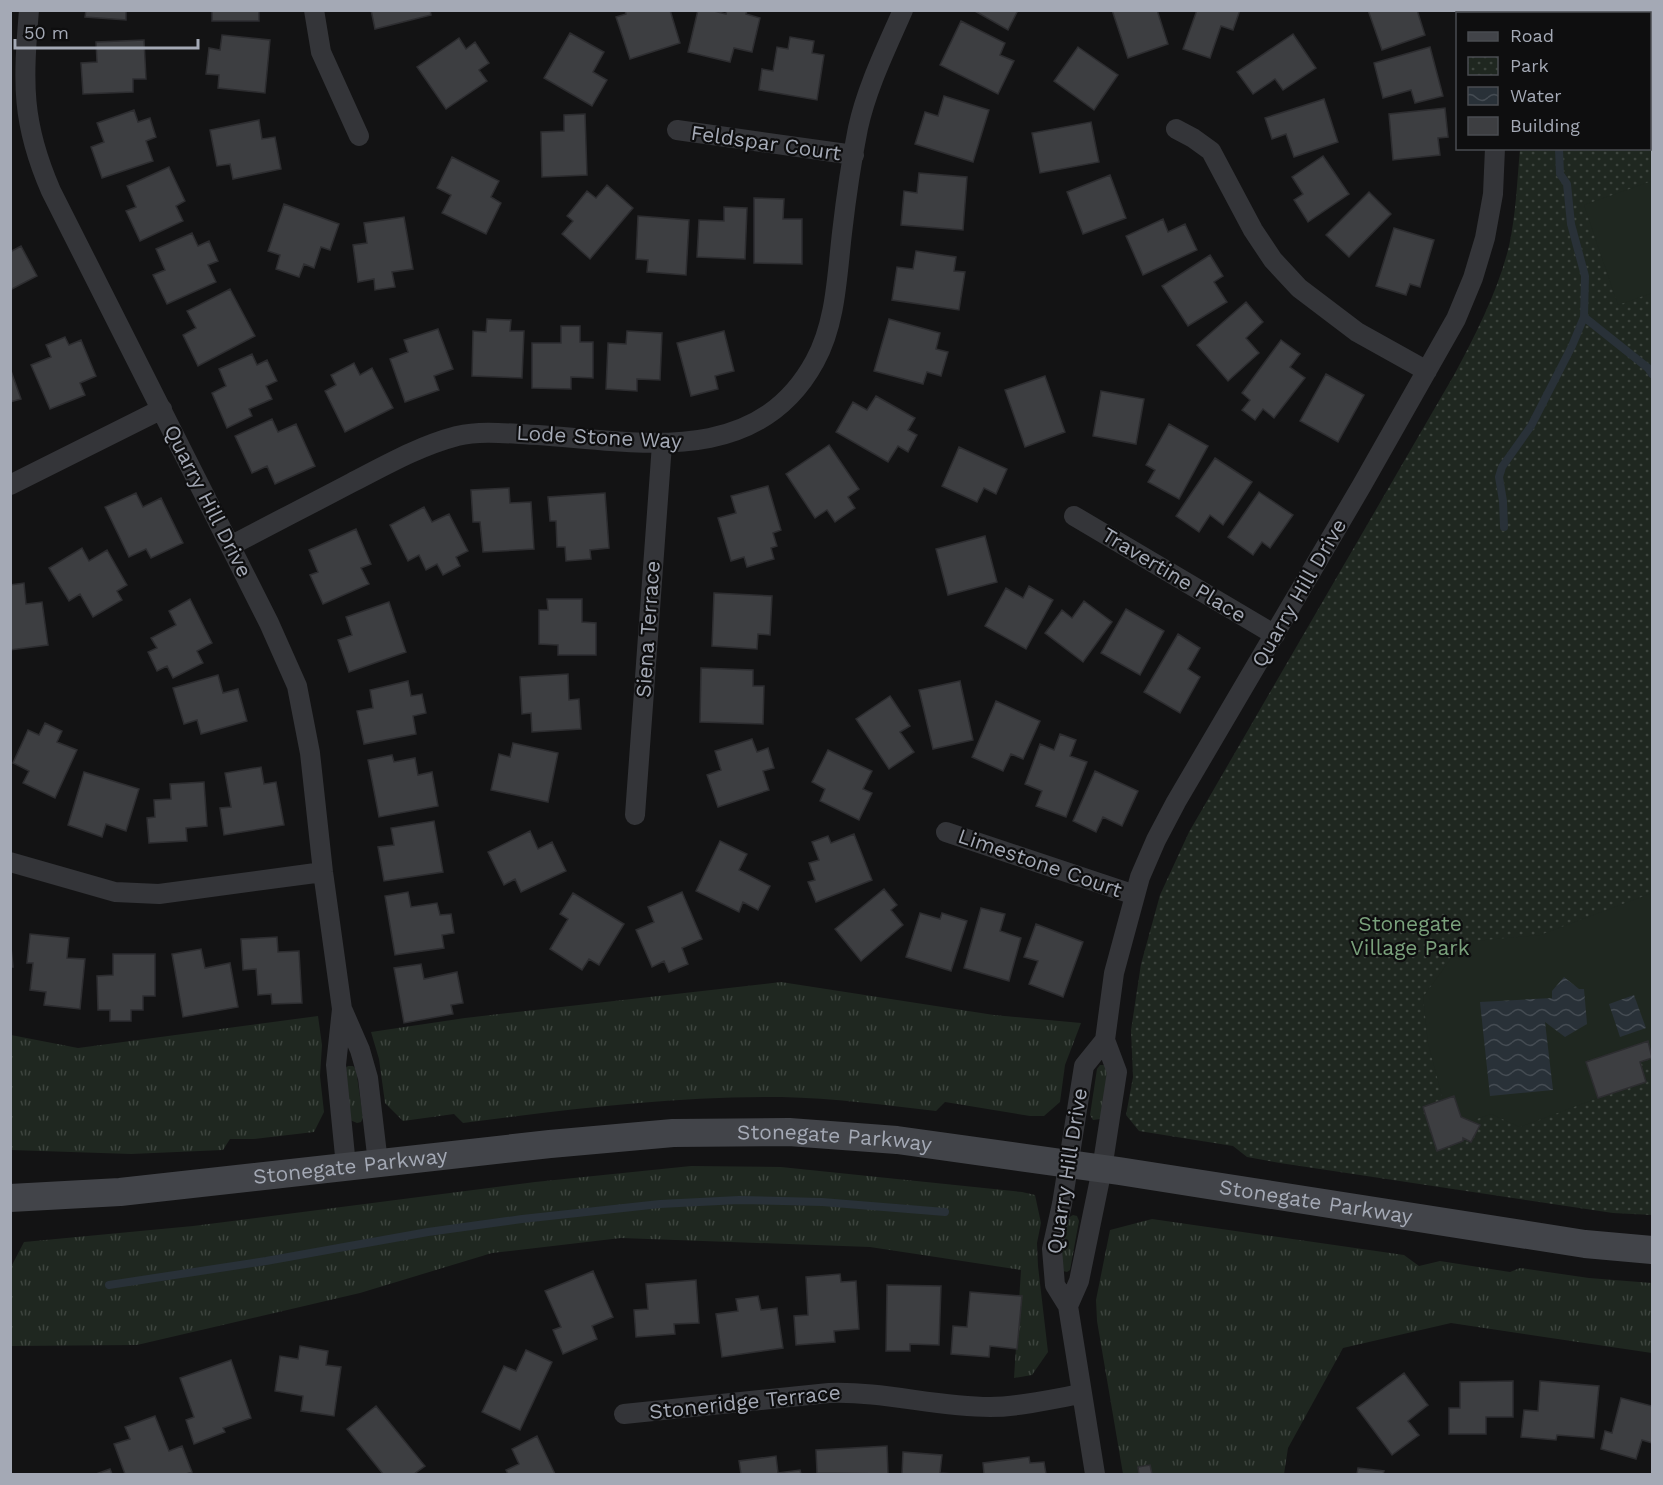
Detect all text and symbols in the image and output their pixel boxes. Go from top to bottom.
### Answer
scale bar [15,12,198,50]
legend [1456,12,1651,150]
text: 50 m [24,22,69,43]
text: Road [1510,25,1554,46]
text: Park [1510,55,1549,76]
text: Water [1510,85,1562,106]
text: Building [1510,115,1580,136]
street label: Feldspar Court [689,120,843,165]
street label: Quarry Hill Drive [159,420,258,581]
street label: Lode Stone Way [516,420,682,453]
street label: Quarry Hill Drive [1246,514,1351,672]
street label: Travertine Place [1098,522,1251,627]
street label: Siena Terrace [630,560,665,698]
street label: Limestone Court [955,823,1126,902]
park label: Stonegate Village Park [1350,911,1470,960]
street label: Quarry Hill Drive [1041,1086,1092,1256]
street label: Stonegate Parkway [737,1119,934,1157]
street label: Stonegate Parkway [252,1143,449,1189]
street label: Stonegate Parkway [1217,1174,1415,1229]
street label: Stoneridge Terrace [648,1379,842,1424]

